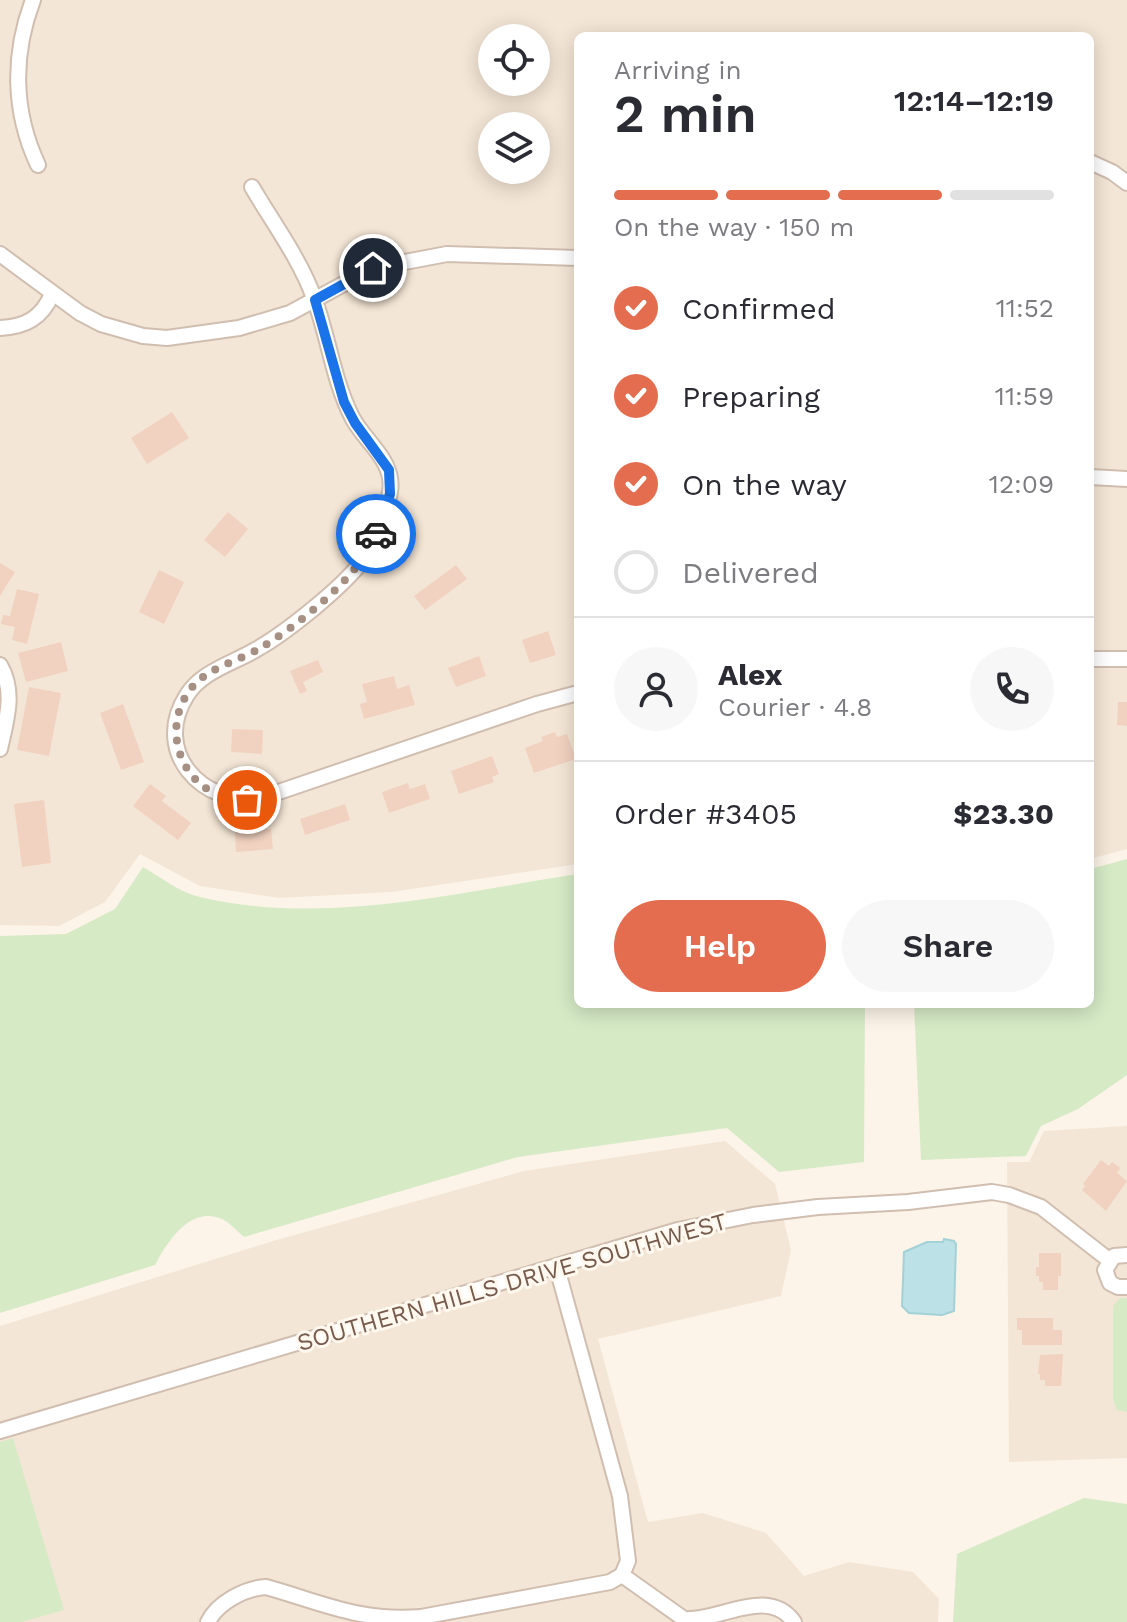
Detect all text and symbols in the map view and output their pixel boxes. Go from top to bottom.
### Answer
map controls [478,24,550,184]
button: locate [478,24,550,96]
text: Arriving in [614,55,742,85]
text: 12:14–12:19 [894,83,1054,118]
text: 2 min [614,84,757,145]
button: layers [478,112,550,184]
text: On the way · 150 m [614,212,854,242]
pin [339,234,407,302]
icon: home [351,246,395,290]
icon: check [614,286,658,330]
text: Confirmed [682,291,836,326]
text: 11:52 [996,293,1054,323]
icon: check [614,374,658,418]
text: Preparing [682,379,820,414]
text: 11:59 [995,381,1054,411]
icon: check [614,462,658,506]
text: On the way [682,467,847,502]
text: 12:09 [989,469,1054,499]
courier [336,494,416,574]
icon: car [354,512,398,556]
text: Delivered [682,555,819,590]
button: person [614,647,698,731]
button: phone [970,647,1054,731]
text: Alex [718,657,782,692]
text: Courier · 4.8 [718,692,872,722]
pin [213,766,281,834]
icon: bag [225,778,269,822]
text: Order #3405 [614,796,797,831]
text: $23.30 [953,796,1054,831]
button: Help [614,900,826,992]
button: Share [842,900,1054,992]
street label: SOUTHERN HILLS DRIVE SOUTHWEST [294,1207,730,1357]

